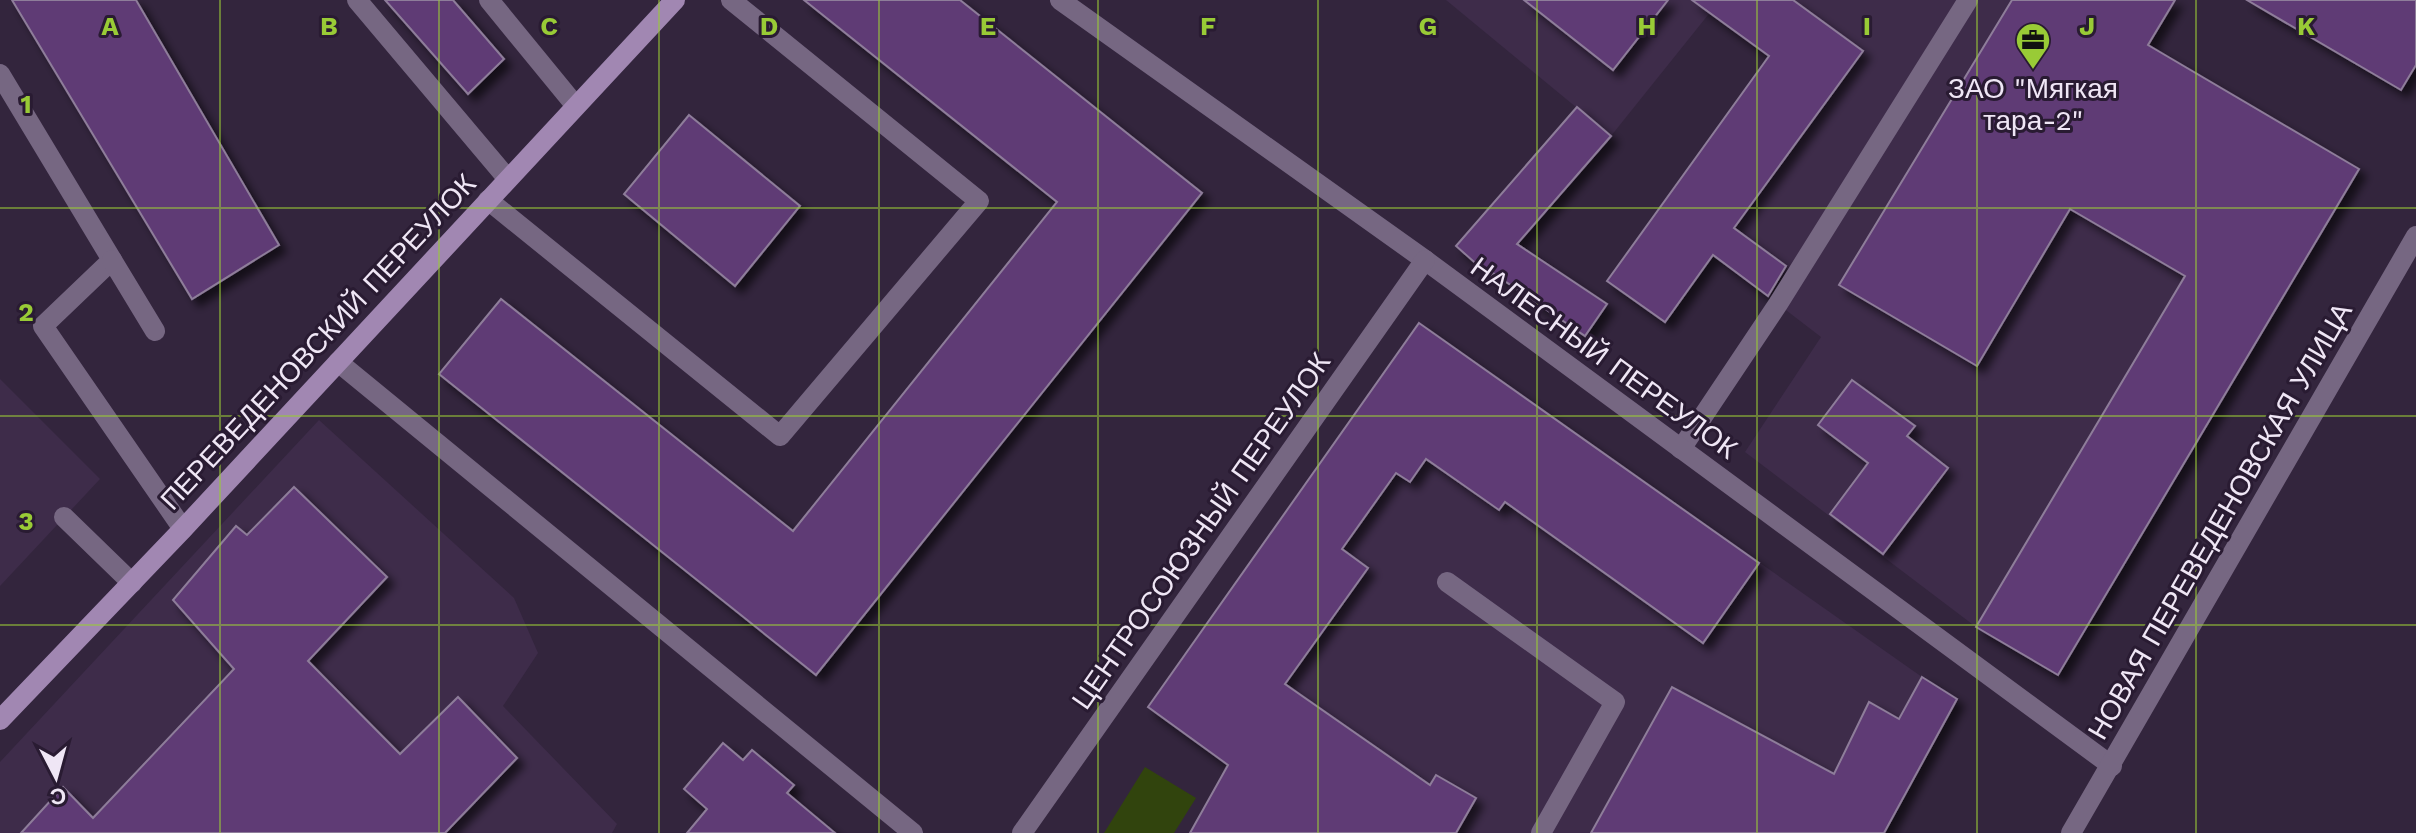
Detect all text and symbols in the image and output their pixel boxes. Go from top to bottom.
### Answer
text: A [101,11,119,41]
text: B [320,11,338,41]
text: C [540,11,558,41]
text: D [760,11,778,41]
text: E [980,11,996,41]
text: F [1200,11,1216,41]
text: G [1419,11,1437,41]
text: H [1637,11,1657,41]
text: I [1863,11,1871,41]
text: J [2079,11,2095,41]
text: K [2297,11,2315,41]
office icon: ЗАО "Мягкая тара-2" [2014,21,2052,71]
place label: ЗАО "Мягкая тара-2" [1948,72,2118,137]
text: 1 [20,89,32,119]
street label: ПЕРЕВЕДЕНОВСКИЙ ПЕРЕУЛОК [154,167,483,517]
street label: НАЛЕСНЫЙ ПЕРЕУЛОК [1464,250,1744,466]
street label: НОВАЯ ПЕРЕВЕДЕНОВСКАЯ УЛИЦА [2081,296,2359,745]
text: 2 [18,297,34,327]
street label: ЦЕНТРОСОЮЗНЫЙ ПЕРЕУЛОК [1065,346,1337,715]
text: 3 [18,506,34,536]
north arrow [16,737,96,817]
text: С [49,783,67,810]

